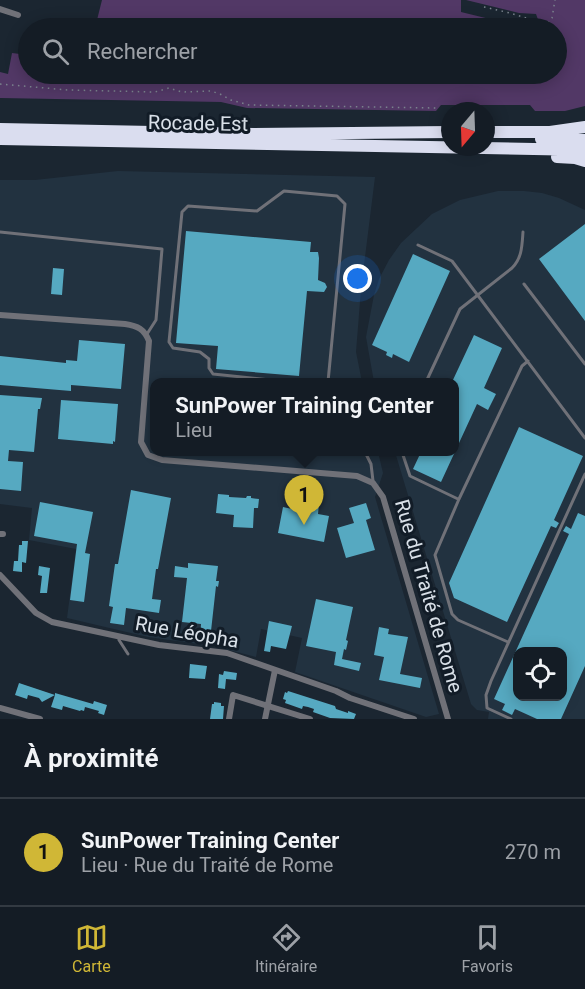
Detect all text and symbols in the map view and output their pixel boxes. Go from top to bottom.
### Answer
search box [18,18,567,84]
icon: search [39,35,72,68]
text: Rechercher [87,39,198,64]
north arrow [441,102,495,156]
street label: Rocade Est [148,110,248,136]
your location [343,264,372,293]
popup [150,378,459,456]
text: SunPower Training Center [175,393,434,418]
text: Lieu [175,418,213,442]
pin: 1 [284,476,324,525]
street label: Rue du Traité de Rome [390,497,468,695]
street label: Rue Léopha [133,611,241,653]
map controls [513,647,567,701]
button: locate [513,647,567,701]
text: À proximité [24,743,158,773]
text: SunPower Training Center [81,828,339,853]
text: 1 [38,840,49,864]
text: 270 m [505,840,561,864]
text: Lieu · Rue du Traité de Rome [81,853,333,877]
tab: Carte [72,921,111,976]
tab: Itinéraire [255,921,317,976]
tab: Favoris [461,921,513,976]

